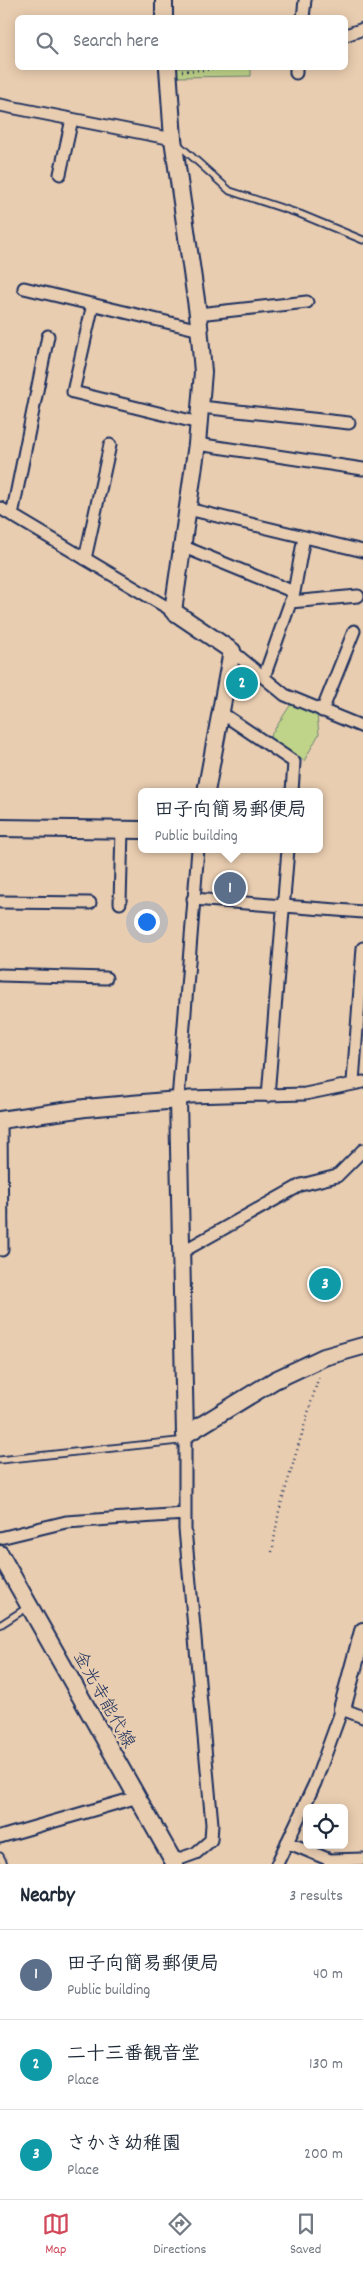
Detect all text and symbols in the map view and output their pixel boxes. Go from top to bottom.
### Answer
search box [15,15,348,70]
icon: search [33,29,61,57]
text: Search here [73,29,159,56]
pin: 2 [226,664,258,702]
popup [138,788,323,853]
text: 田子向簡易郵便局 [154,798,307,825]
text: Public building [154,825,238,848]
pin: 1 [214,869,246,907]
your location [134,909,160,935]
pin: 3 [309,1265,341,1303]
street label: 金光寺能代線 [66,1647,140,1754]
map controls [303,1804,348,1849]
button: locate [303,1804,348,1849]
text: Nearby [20,1882,75,1912]
text: 3 results [289,1885,343,1908]
text: 田子向簡易郵便局 [67,1952,219,1979]
text: 1 [34,1963,38,1986]
text: 40 m [313,1963,343,1986]
text: Public building [67,1979,150,2002]
text: 二十三番観音堂 [67,2042,200,2069]
text: 2 [33,2053,40,2076]
text: 130 m [309,2053,343,2076]
text: Place [67,2069,99,2092]
text: さかき幼稚園 [67,2132,181,2159]
text: 3 [32,2143,40,2166]
text: 200 m [304,2143,343,2166]
text: Place [67,2159,99,2182]
tab: Map [42,2210,70,2260]
tab: Directions [153,2210,206,2260]
tab: Saved [290,2210,321,2260]

